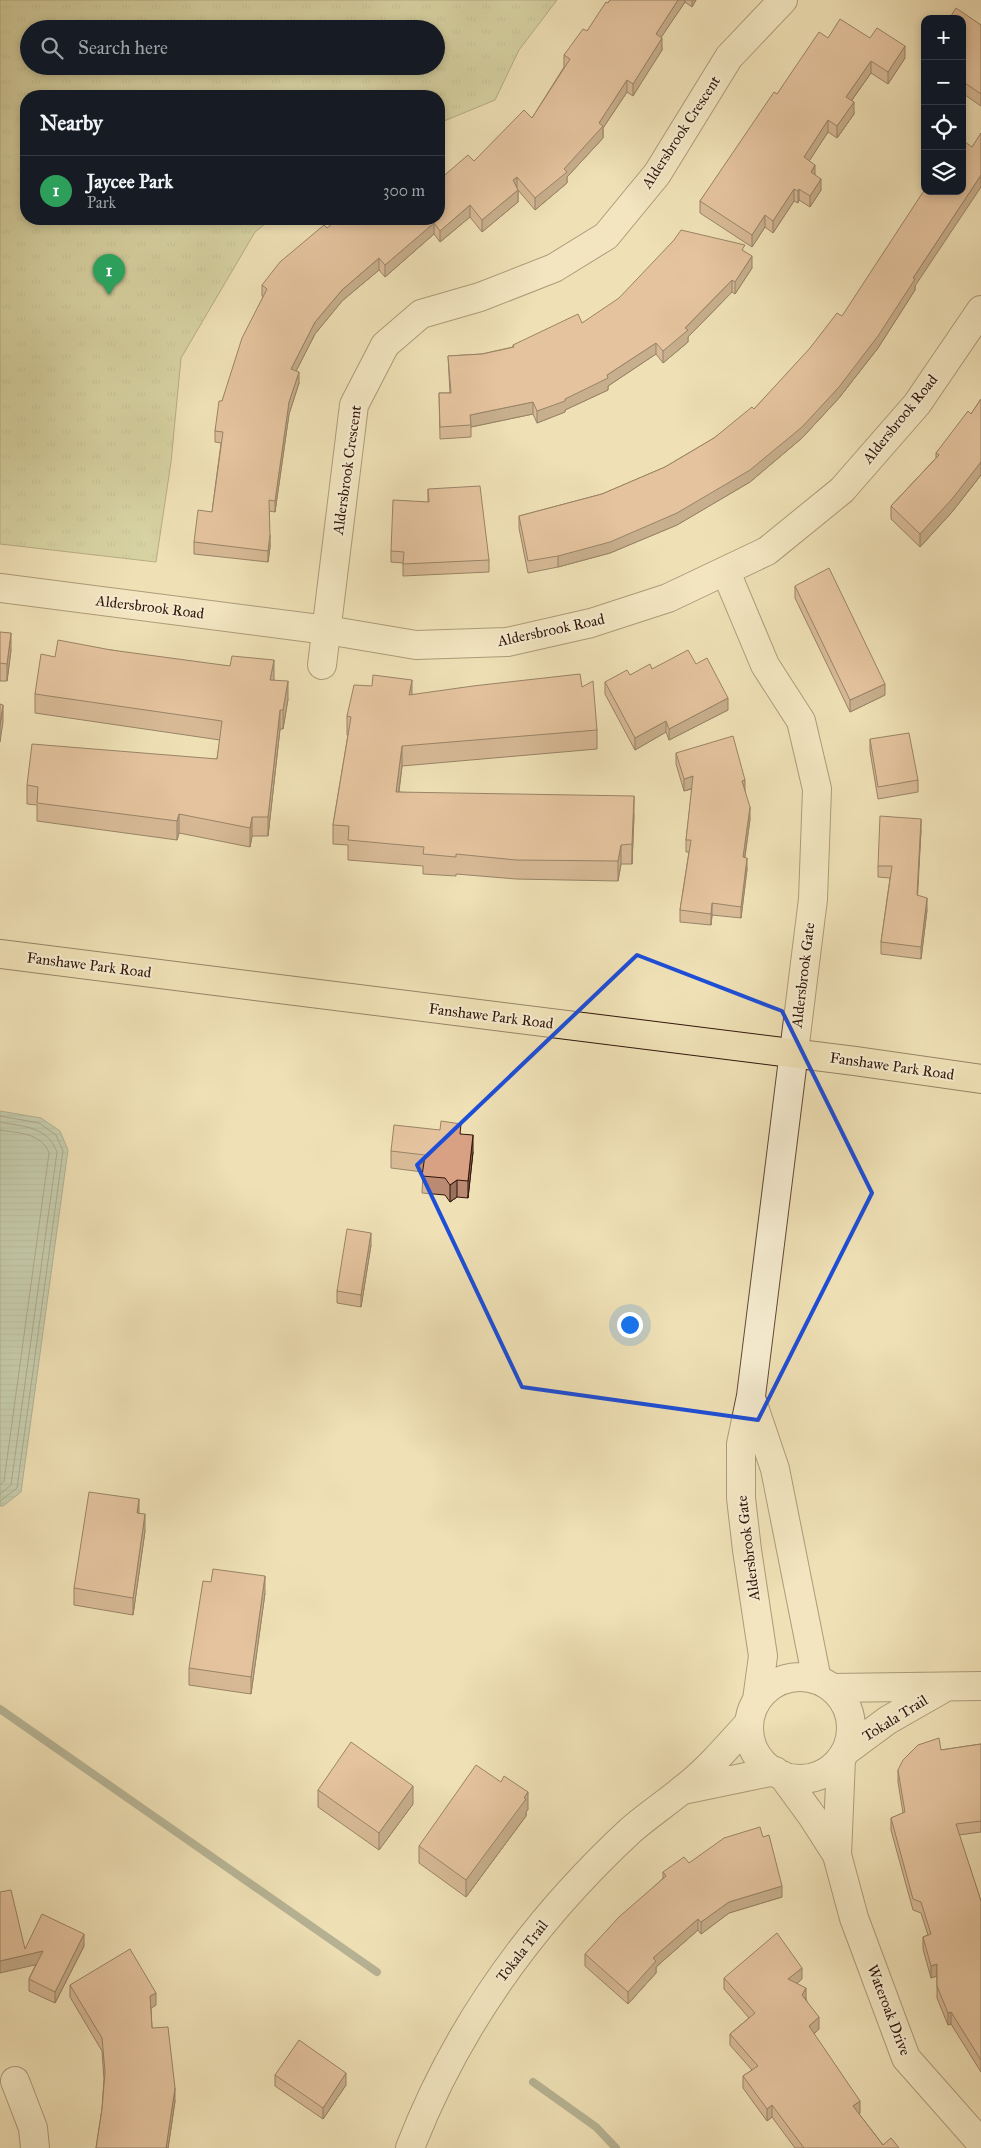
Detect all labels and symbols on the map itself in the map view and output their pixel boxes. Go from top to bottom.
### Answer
street label: Aldersbrook Crescent [637,72,724,193]
pin: 1 [93,254,125,295]
street label: Aldersbrook Road [858,371,942,468]
street label: Aldersbrook Crescent [329,403,365,537]
street label: Aldersbrook Road [94,591,206,623]
street label: Aldersbrook Road [495,610,607,650]
street label: Aldersbrook Gate [787,921,818,1030]
street label: Fanshawe Park Road [26,948,153,982]
street label: Fanshawe Park Road [428,999,555,1033]
street label: Fanshawe Park Road [829,1048,956,1084]
your location [617,1312,643,1338]
street label: Aldersbrook Gate [733,1494,764,1603]
street label: Tokala Trail [859,1690,932,1745]
street label: Tokala Trail [492,1916,552,1986]
street label: Wateroak Drive [863,1962,915,2058]

